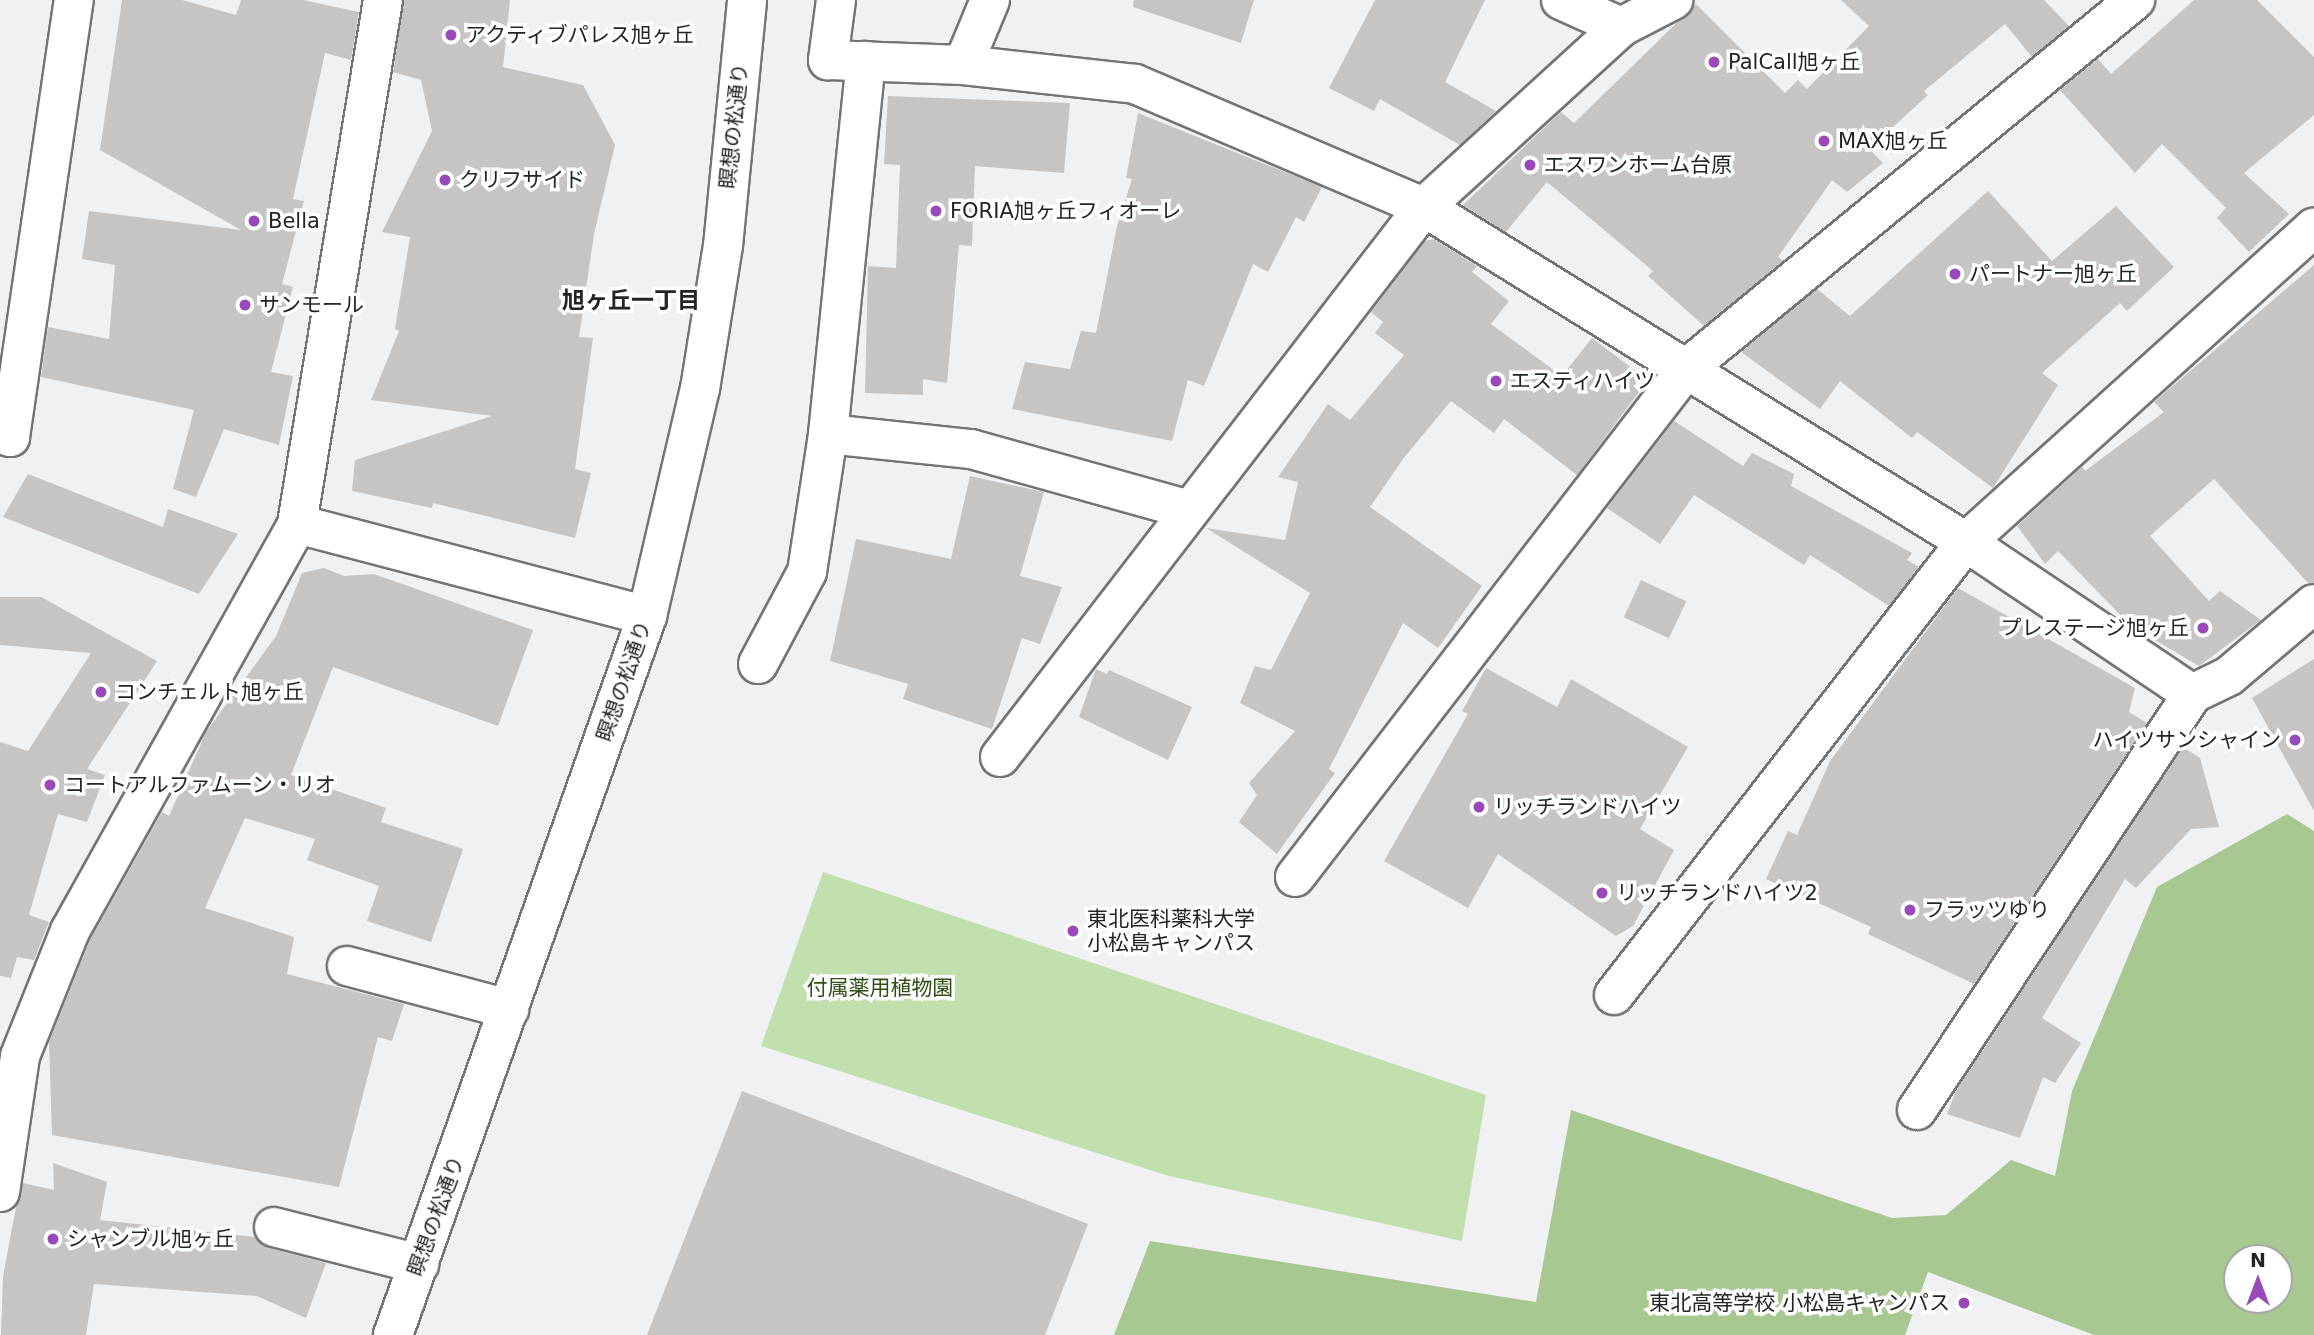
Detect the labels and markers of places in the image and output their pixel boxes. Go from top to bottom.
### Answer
place label: アクティブパレス旭ヶ丘 [465,22,696,48]
marker: アクティブパレス旭ヶ丘 [443,27,459,43]
place label: PalCall旭ヶ丘 [1728,49,1861,75]
marker: PalCall旭ヶ丘 [1706,54,1722,70]
place label: MAX旭ヶ丘 [1838,128,1948,154]
marker: MAX旭ヶ丘 [1816,133,1832,149]
place label: エスワンホーム台原 [1544,152,1733,178]
marker: エスワンホーム台原 [1522,157,1538,173]
place label: クリフサイド [459,167,585,193]
marker: クリフサイド [437,172,453,188]
place label: FORIA旭ヶ丘フィオーレ [950,198,1182,224]
marker: FORIA旭ヶ丘フィオーレ [928,203,944,219]
place label: Bella [268,208,320,234]
marker: Bella [246,213,262,229]
place label: パートナー旭ヶ丘 [1969,261,2137,287]
marker: パートナー旭ヶ丘 [1947,266,1963,282]
place label: サンモール [259,292,364,318]
marker: サンモール [237,297,253,313]
place label: エスティハイツ [1510,368,1657,394]
marker: エスティハイツ [1488,373,1504,389]
place label: プレステージ旭ヶ丘 [2000,615,2189,641]
marker: プレステージ旭ヶ丘 [2195,620,2211,636]
place label: コンチェルト旭ヶ丘 [115,679,304,705]
marker: コンチェルト旭ヶ丘 [93,684,109,700]
place label: ハイツサンシャイン [2092,727,2281,753]
marker: ハイツサンシャイン [2287,732,2303,748]
place label: コートアルファムーン・リオ [64,772,337,798]
marker: コートアルファムーン・リオ [42,777,58,793]
place label: リッチランドハイツ [1493,794,1682,820]
marker: リッチランドハイツ [1471,799,1487,815]
place label: リッチランドハイツ2 [1616,880,1818,906]
marker: リッチランドハイツ2 [1594,885,1610,901]
place label: フラッツゆり [1924,897,2050,923]
marker: フラッツゆり [1902,902,1918,918]
place label: 東北医科薬科大学 小松島キャンパス [1087,906,1255,956]
marker: 東北医科薬科大学 小松島キャンパス [1065,923,1081,939]
place label: シャンブル旭ヶ丘 [67,1226,235,1252]
marker: シャンブル旭ヶ丘 [45,1231,61,1247]
place label: 東北高等学校 小松島キャンパス [1649,1290,1950,1316]
marker: 東北高等学校 小松島キャンパス [1956,1295,1972,1311]

